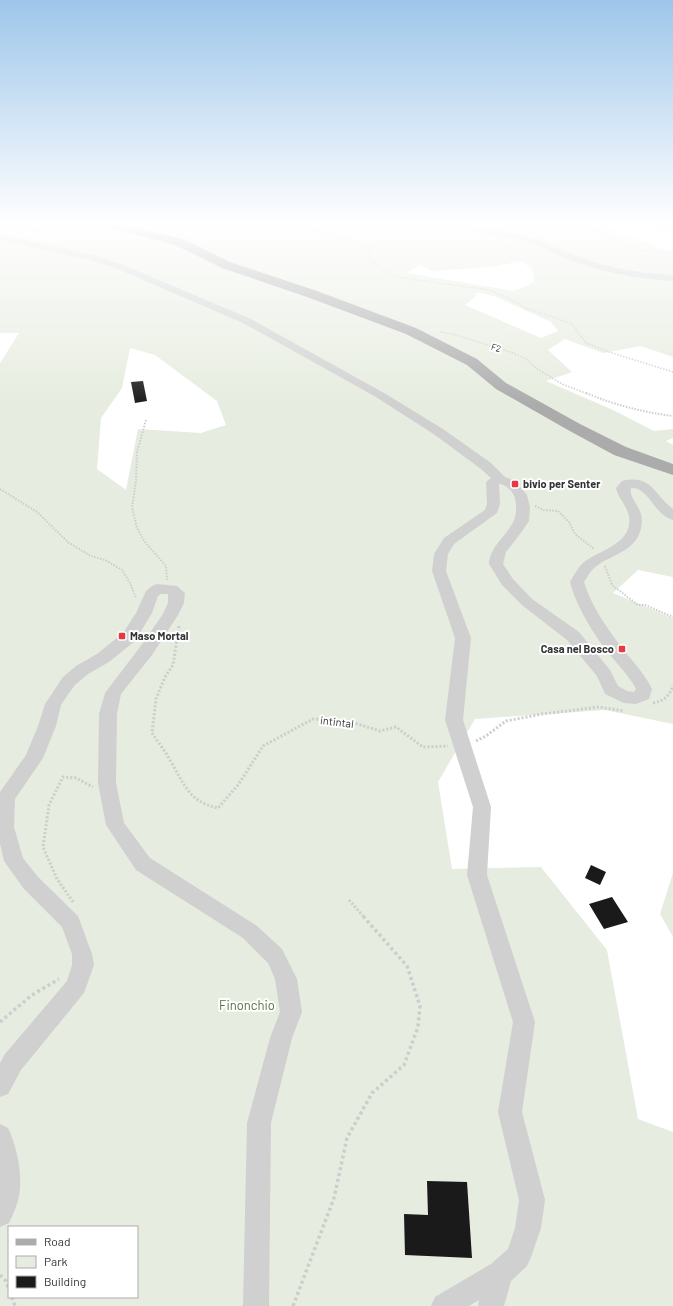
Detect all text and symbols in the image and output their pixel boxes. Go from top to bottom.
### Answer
street label: F2 [490,341,503,354]
place label: bivio per Senter [523,477,601,490]
marker: bivio per Senter [510,479,520,489]
place label: Maso Mortal [130,629,189,642]
marker: Maso Mortal [117,631,127,641]
place label: Casa nel Bosco [541,642,614,655]
marker: Casa nel Bosco [617,644,627,654]
street label: intintal [320,713,355,730]
park label: Finonchio [219,997,275,1013]
legend [8,1226,138,1298]
text: Road [44,1234,71,1248]
text: Park [44,1254,68,1268]
text: Building [44,1274,86,1288]

